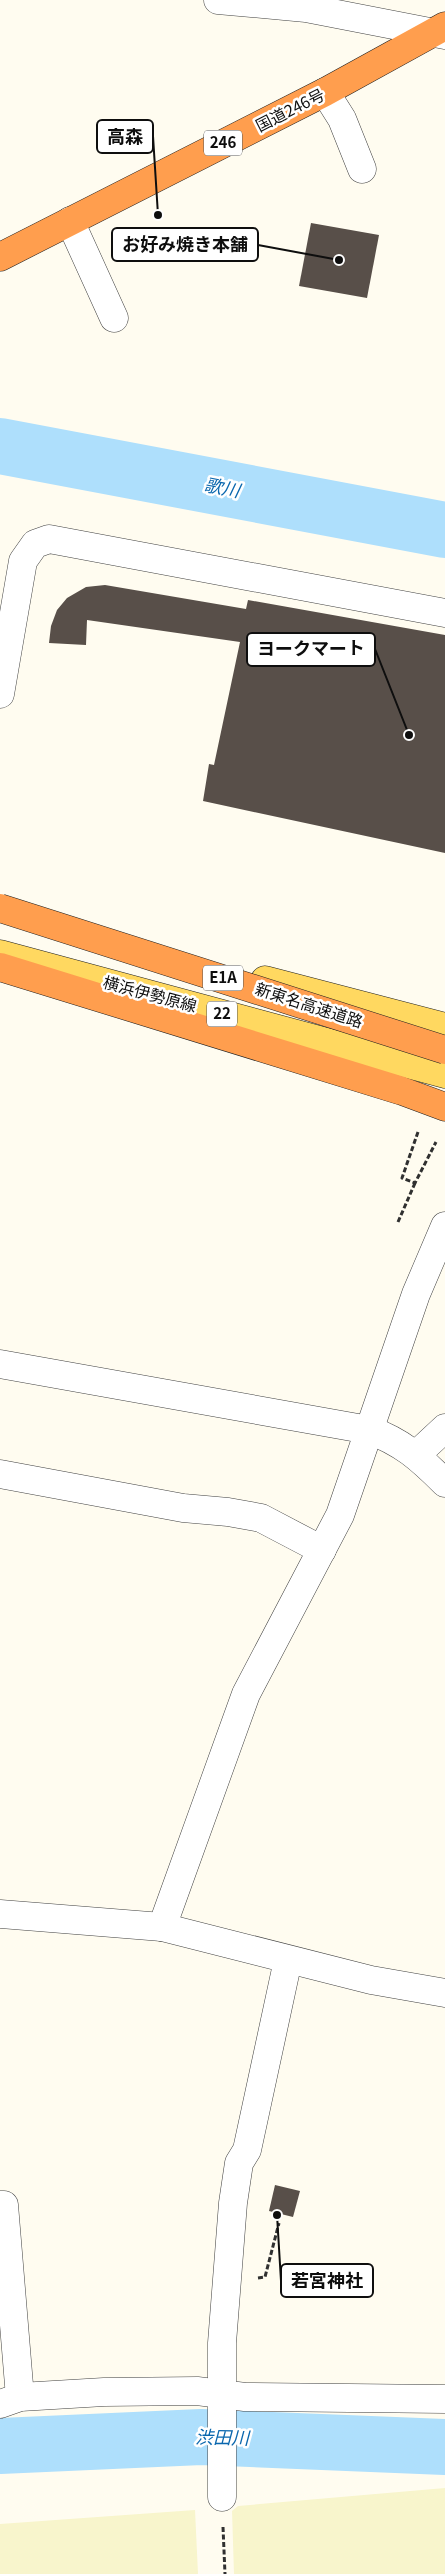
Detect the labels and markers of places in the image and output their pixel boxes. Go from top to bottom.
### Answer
callout: 高森 [97,120,153,153]
callout: お好み焼き本舗 [112,228,258,261]
callout: ヨークマート [247,633,375,666]
callout: 若宮神社 [281,2264,373,2297]

